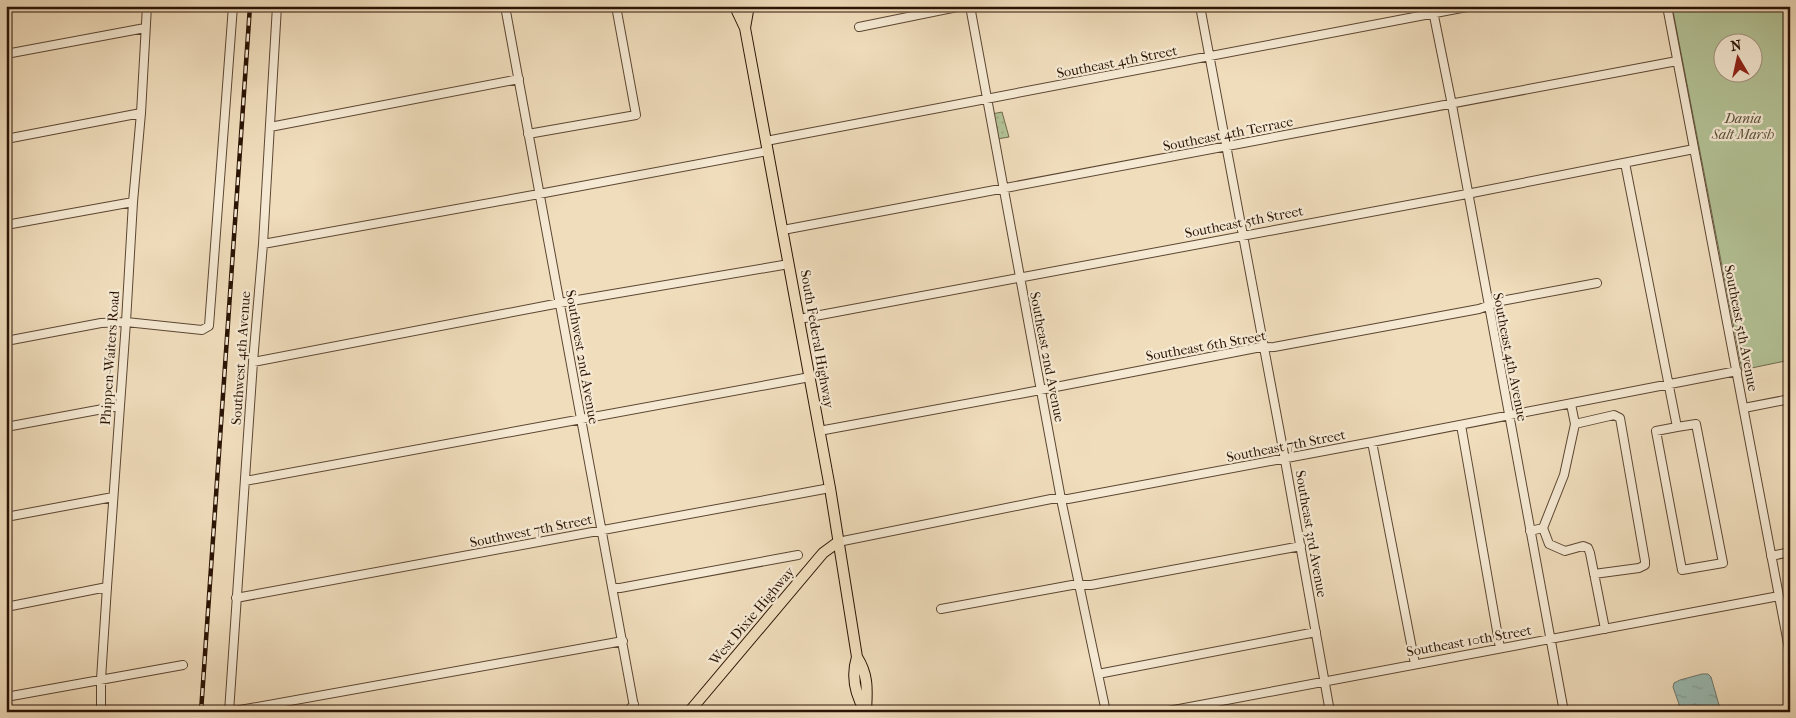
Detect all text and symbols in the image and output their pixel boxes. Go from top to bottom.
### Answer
north arrow [1714,32,1764,82]
text: N [1729,36,1743,55]
street label: Southeast 4th Street [1055,42,1179,82]
park label: Dania Salt Marsh [1711,110,1774,143]
street label: Southeast 4th Terrace [1161,113,1295,155]
street label: Southeast 5th Street [1183,202,1305,242]
street label: Southeast 5th Avenue [1720,263,1762,393]
street label: South Federal Highway [796,268,838,410]
street label: Southwest 2nd Avenue [562,289,602,425]
street label: Phippen-Waiters Road [97,290,123,426]
street label: Southwest 4th Avenue [228,290,254,426]
street label: Southeast 2nd Avenue [1026,290,1068,424]
street label: Southeast 4th Avenue [1489,291,1531,423]
street label: Southeast 6th Street [1145,327,1267,365]
street label: Southeast 7th Street [1225,426,1347,466]
street label: Southeast 3rd Avenue [1291,469,1331,599]
street label: Southwest 7th Street [468,511,594,551]
street label: West Dixie Highway [705,563,798,669]
street label: Southeast 10th Street [1405,622,1533,660]

